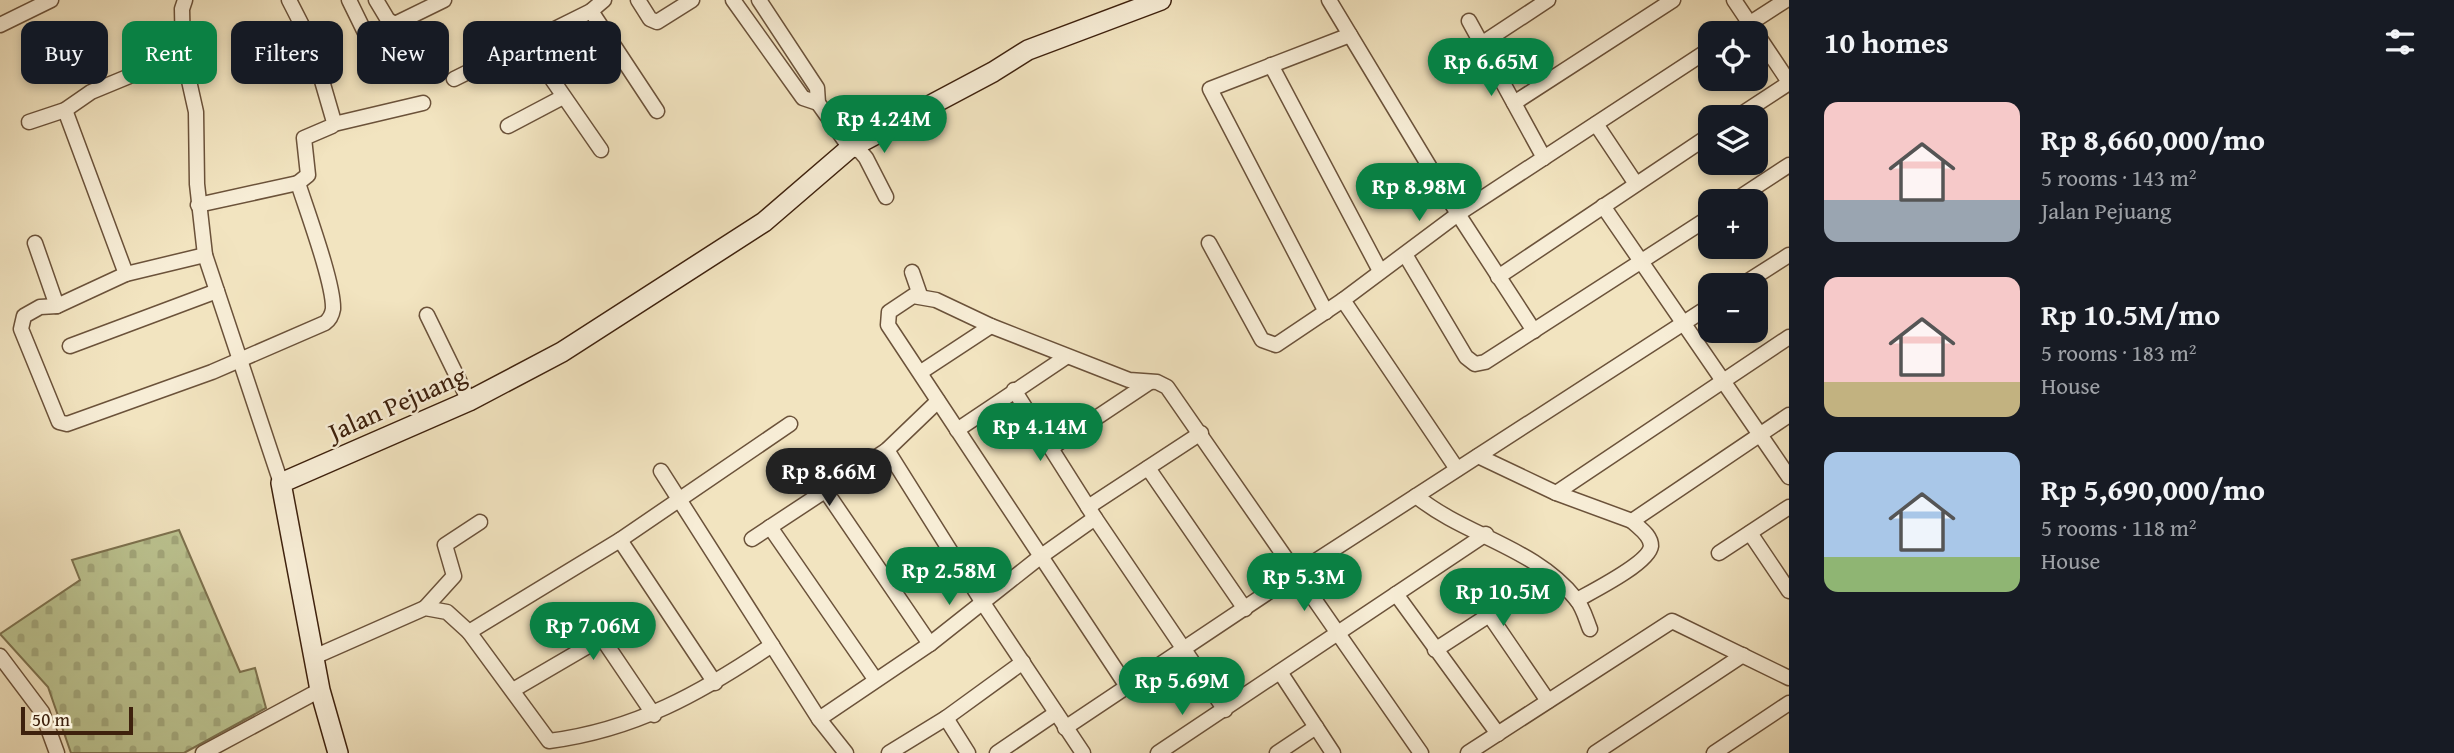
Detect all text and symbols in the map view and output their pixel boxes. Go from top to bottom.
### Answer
text: 10 homes [1824,20,1949,64]
chip: Buy [21,21,108,84]
chip: Rent [122,21,217,84]
chip: Filters [231,21,343,84]
chip: New [357,21,449,84]
chip: Apartment [463,21,621,84]
map controls [1698,21,1768,343]
button: locate [1698,21,1768,91]
icon: filters [2381,23,2419,61]
pin: Rp 6.65M [1419,38,1563,98]
text: Rp 6.65M [1444,44,1538,77]
pin: Rp 4.24M [812,96,956,155]
text: Rp 4.24M [837,101,931,134]
button: layers [1698,105,1768,175]
text: Rp 8,660,000/mo [2041,117,2265,161]
icon: home [1880,130,1964,214]
text: 5 rooms · 143 m² [2041,161,2196,194]
pin: Rp 8.98M [1347,164,1491,223]
text: Rp 8.98M [1372,169,1466,202]
button: + [1698,189,1768,259]
text: Jalan Pejuang [2041,194,2171,227]
button: − [1698,273,1768,343]
text: Rp 10.5M/mo [2041,292,2220,336]
icon: home [1880,305,1964,389]
text: 5 rooms · 183 m² [2041,336,2196,369]
street label: Jalan Pejuang [319,355,472,452]
text: House [2041,369,2100,402]
pin: Rp 4.14M [968,404,1112,463]
text: Rp 4.14M [993,409,1087,442]
pin: Rp 8.66M [757,448,901,508]
text: Rp 8.66M [782,454,876,487]
text: Rp 5,690,000/mo [2041,467,2265,511]
icon: home [1880,480,1964,564]
text: 5 rooms · 118 m² [2041,511,2196,544]
text: House [2041,544,2100,577]
pin: Rp 2.58M [877,548,1021,607]
text: Rp 2.58M [902,553,996,586]
pin: Rp 5.3M [1239,554,1369,613]
text: Rp 5.3M [1263,559,1345,592]
pin: Rp 10.5M [1431,568,1575,628]
text: Rp 10.5M [1456,574,1550,607]
pin: Rp 7.06M [521,602,665,662]
text: Rp 7.06M [546,608,640,641]
pin: Rp 5.69M [1110,658,1254,717]
text: Rp 5.69M [1135,663,1229,696]
scale bar [21,704,133,736]
text: 50 m [32,705,70,733]

